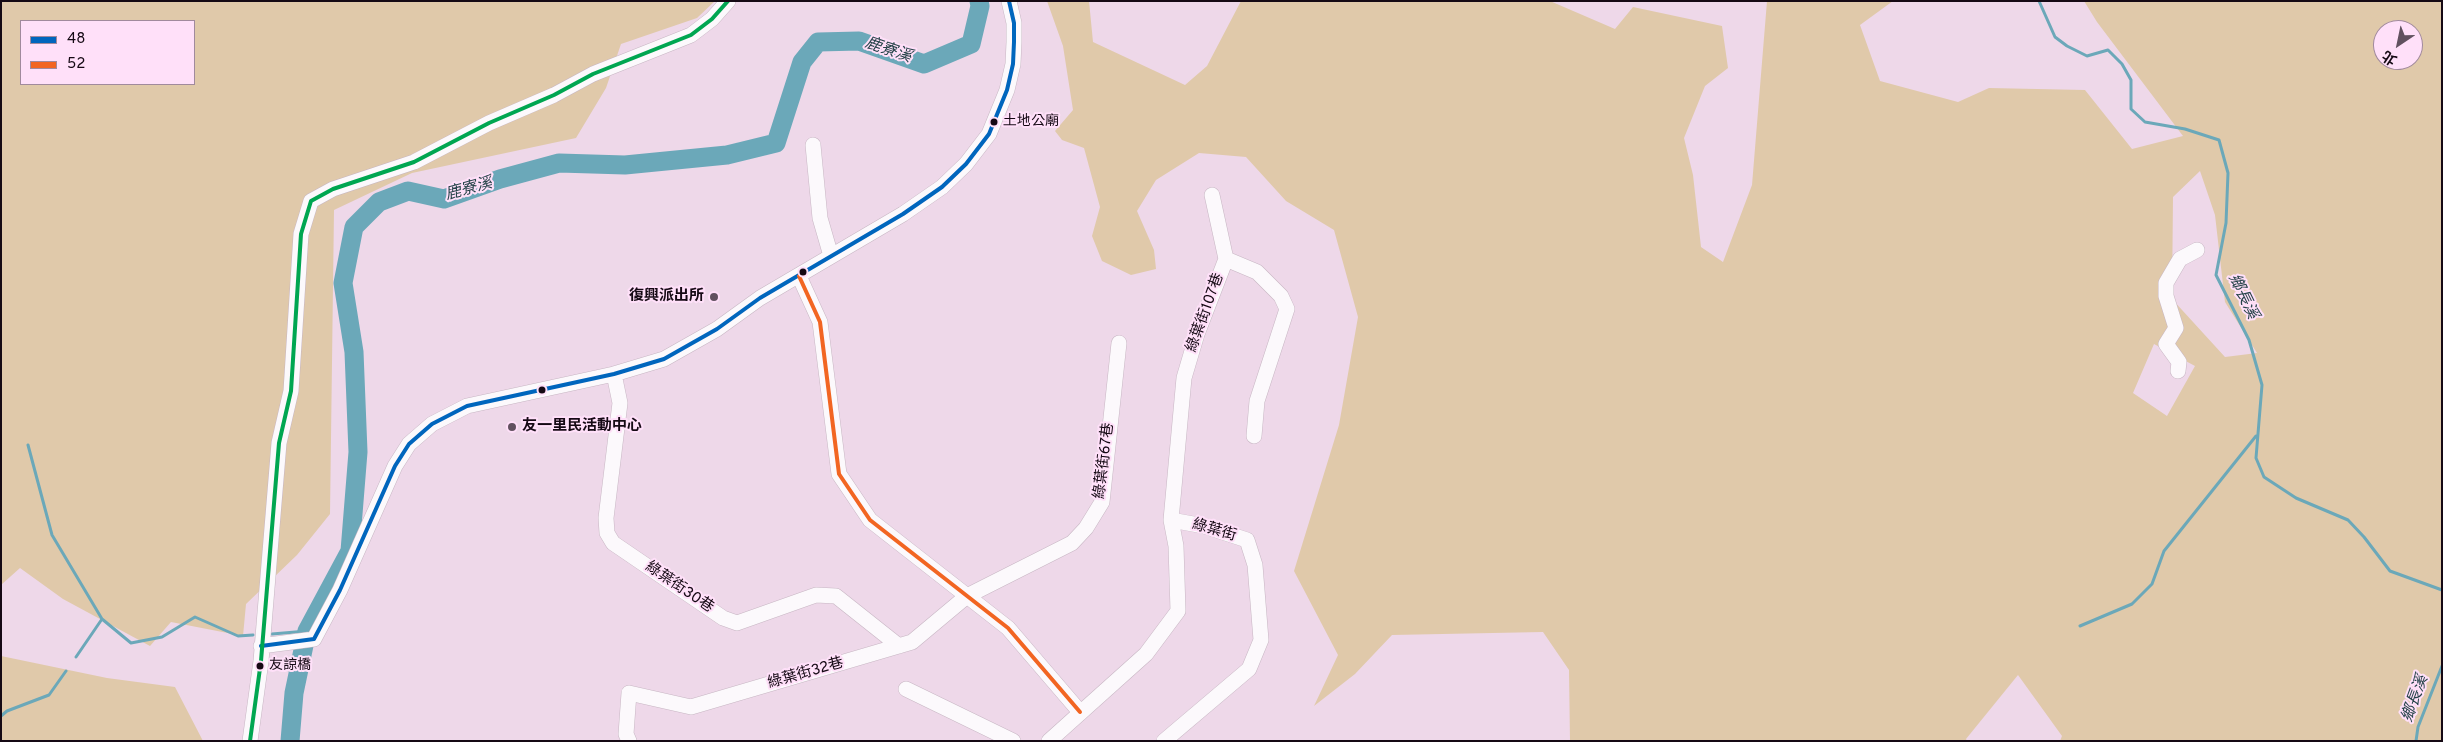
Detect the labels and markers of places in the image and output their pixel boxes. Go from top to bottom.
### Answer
place label: 土地公廟 [1003,114,1059,130]
marker: 土地公廟 [989,117,999,127]
unlabelled marker [798,267,808,277]
place label: 復興派出所 [629,288,704,306]
marker: 復興派出所 [708,291,720,303]
unlabelled marker [537,385,547,395]
place label: 友一里民活動中心 [522,418,642,436]
marker: 友一里民活動中心 [506,421,518,433]
place label: 友諒橋 [269,658,311,674]
marker: 友諒橋 [255,661,265,671]

